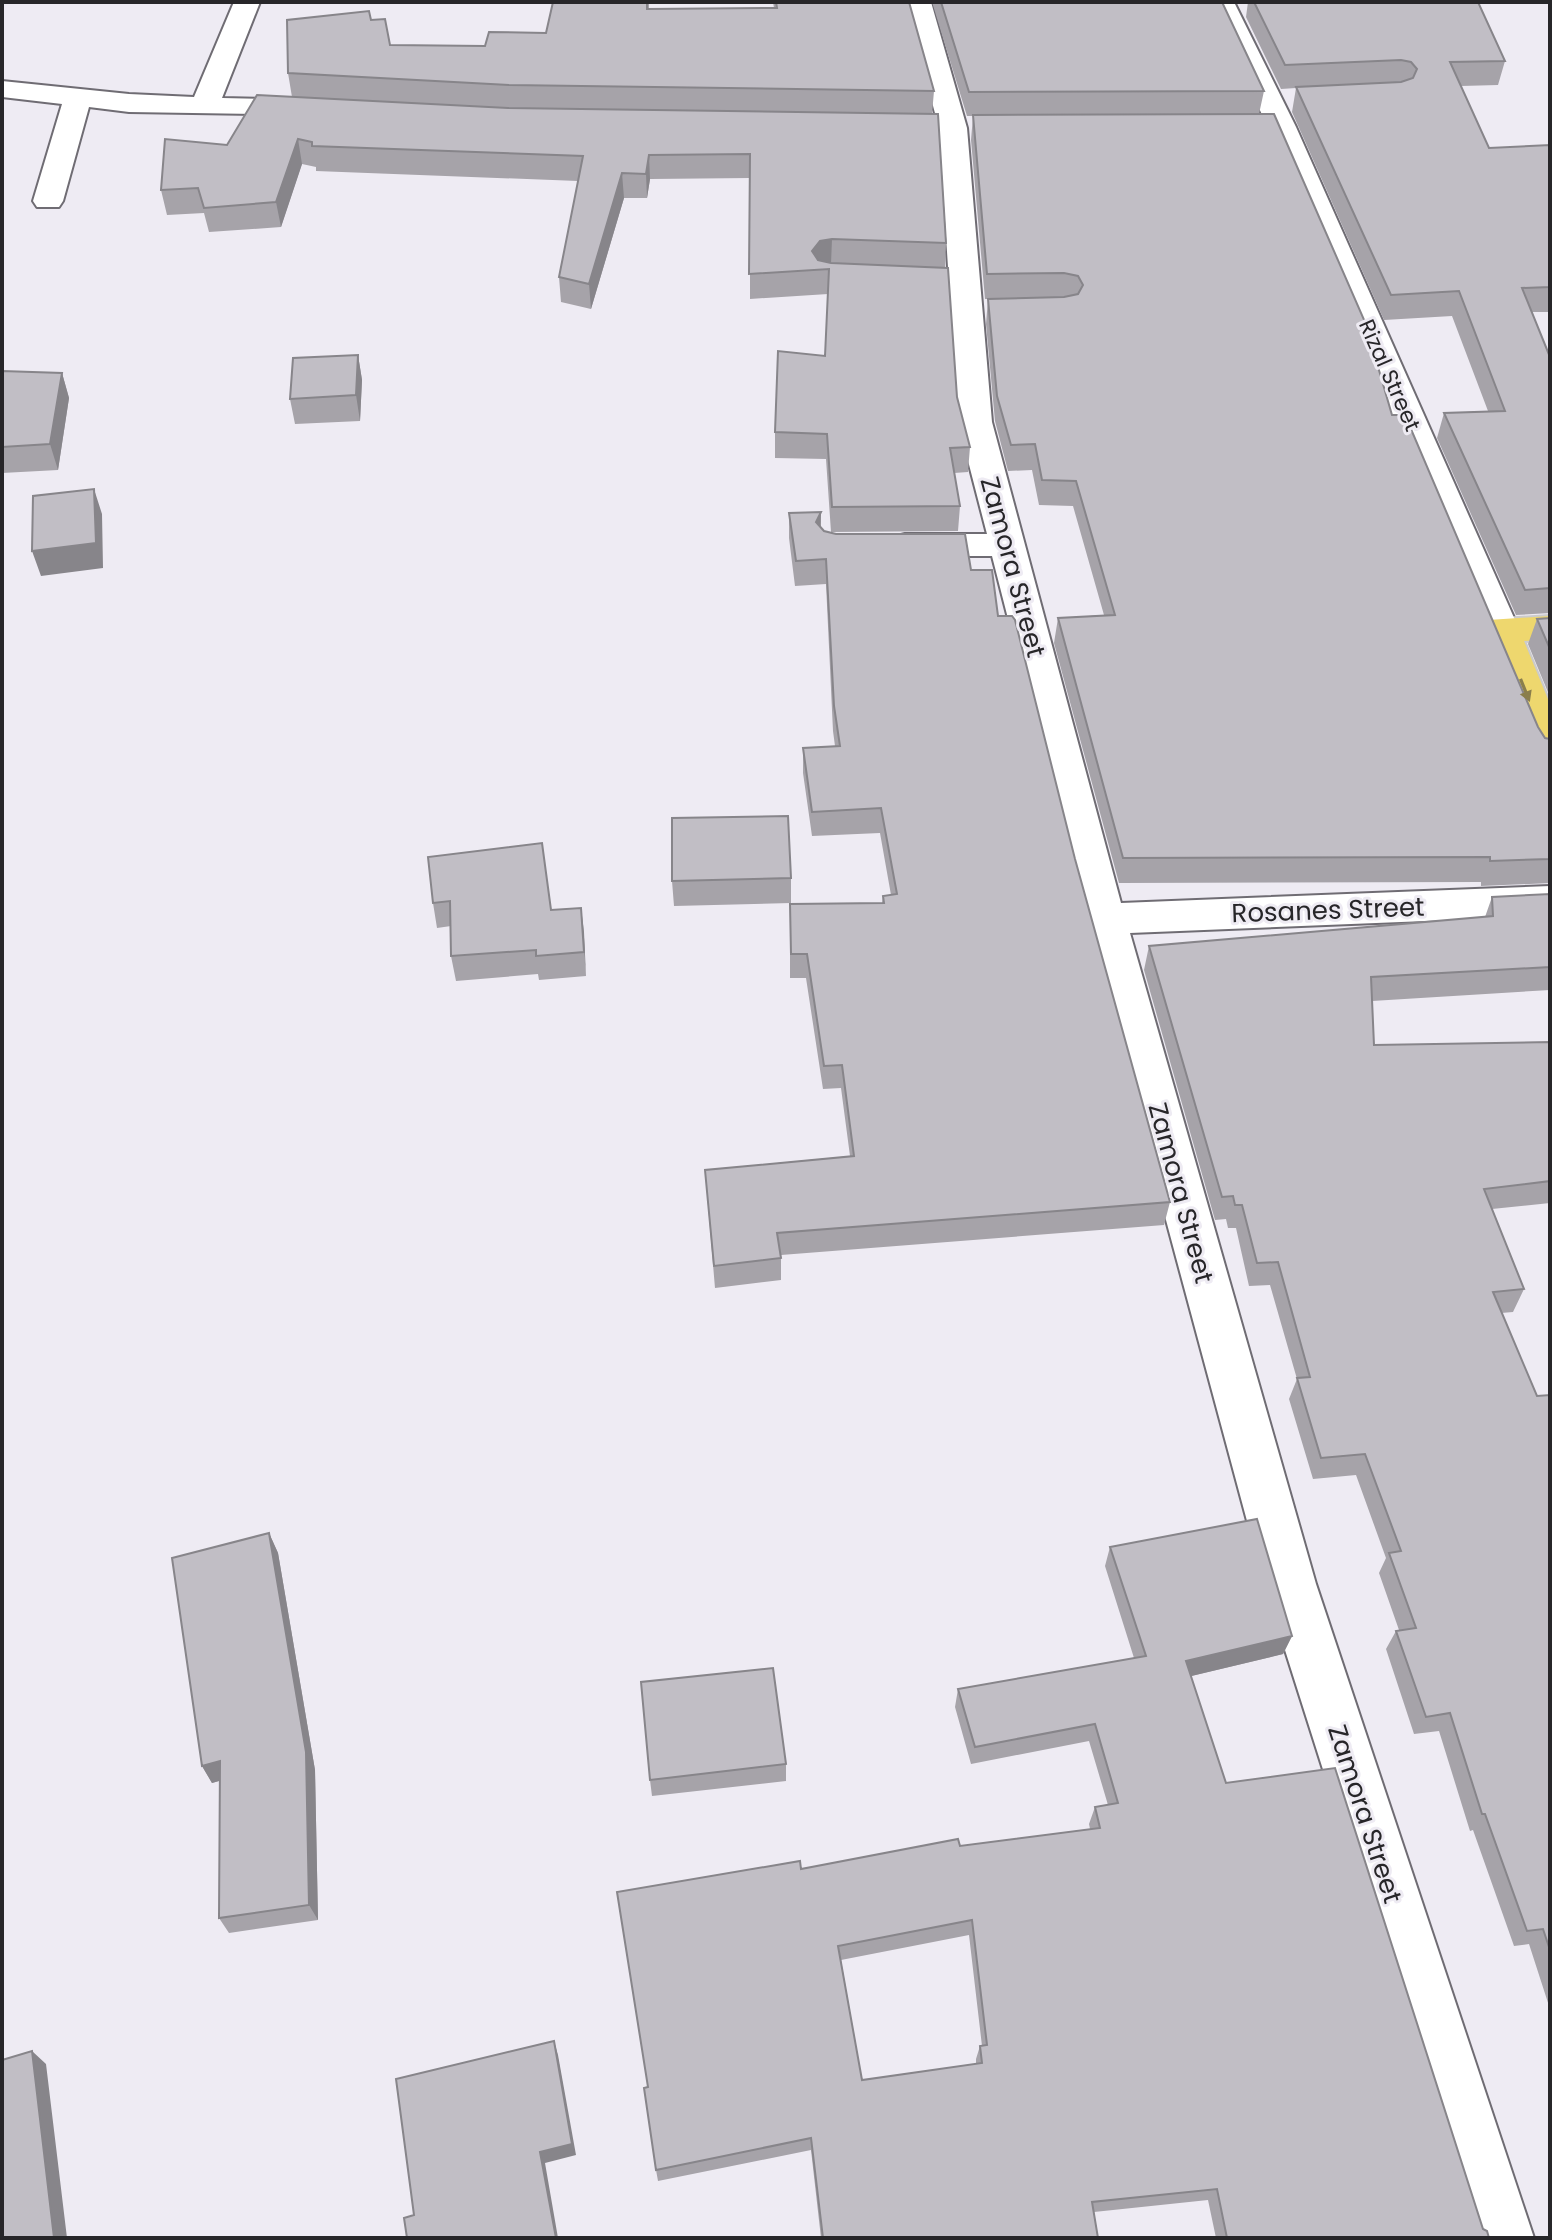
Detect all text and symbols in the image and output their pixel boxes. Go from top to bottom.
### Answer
street label: Rizal Street [1351,314,1428,436]
street label: Zamora Street [972,473,1054,661]
one-way arrow [1519,678,1532,702]
street label: Rosanes Street [1231,889,1425,931]
street label: Zamora Street [1140,1099,1222,1287]
street label: Zamora Street [1319,1720,1411,1908]

